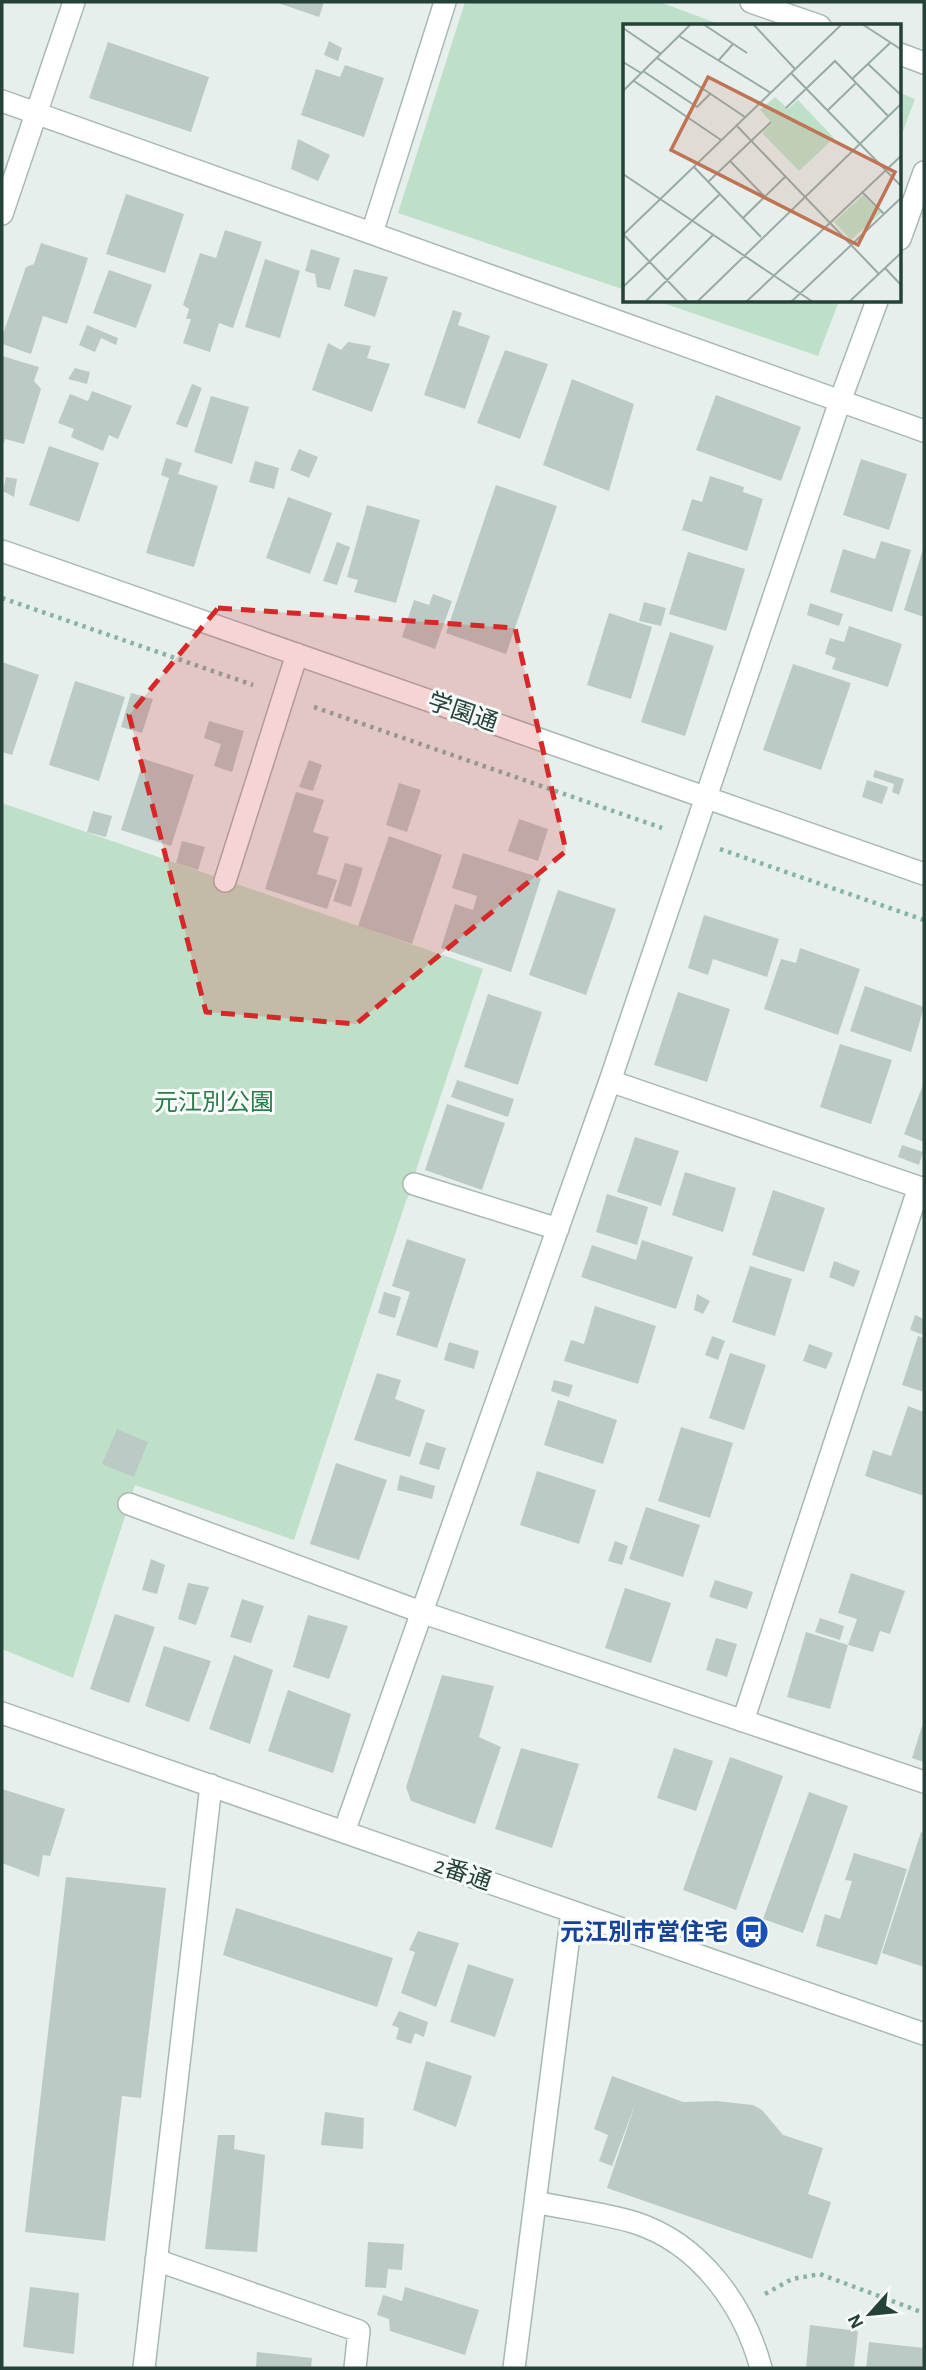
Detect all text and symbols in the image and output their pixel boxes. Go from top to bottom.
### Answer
inset map [623,24,902,303]
street label: 学園通 [425,688,501,736]
park label: 元江別公園 [154,1090,274,1115]
street label: 2番通 [431,1852,495,1895]
bus stop icon: 元江別市営住宅 [733,1913,771,1951]
place label: 元江別市営住宅 [560,1919,728,1945]
north arrow [835,2279,905,2349]
text: N [845,2311,868,2331]

